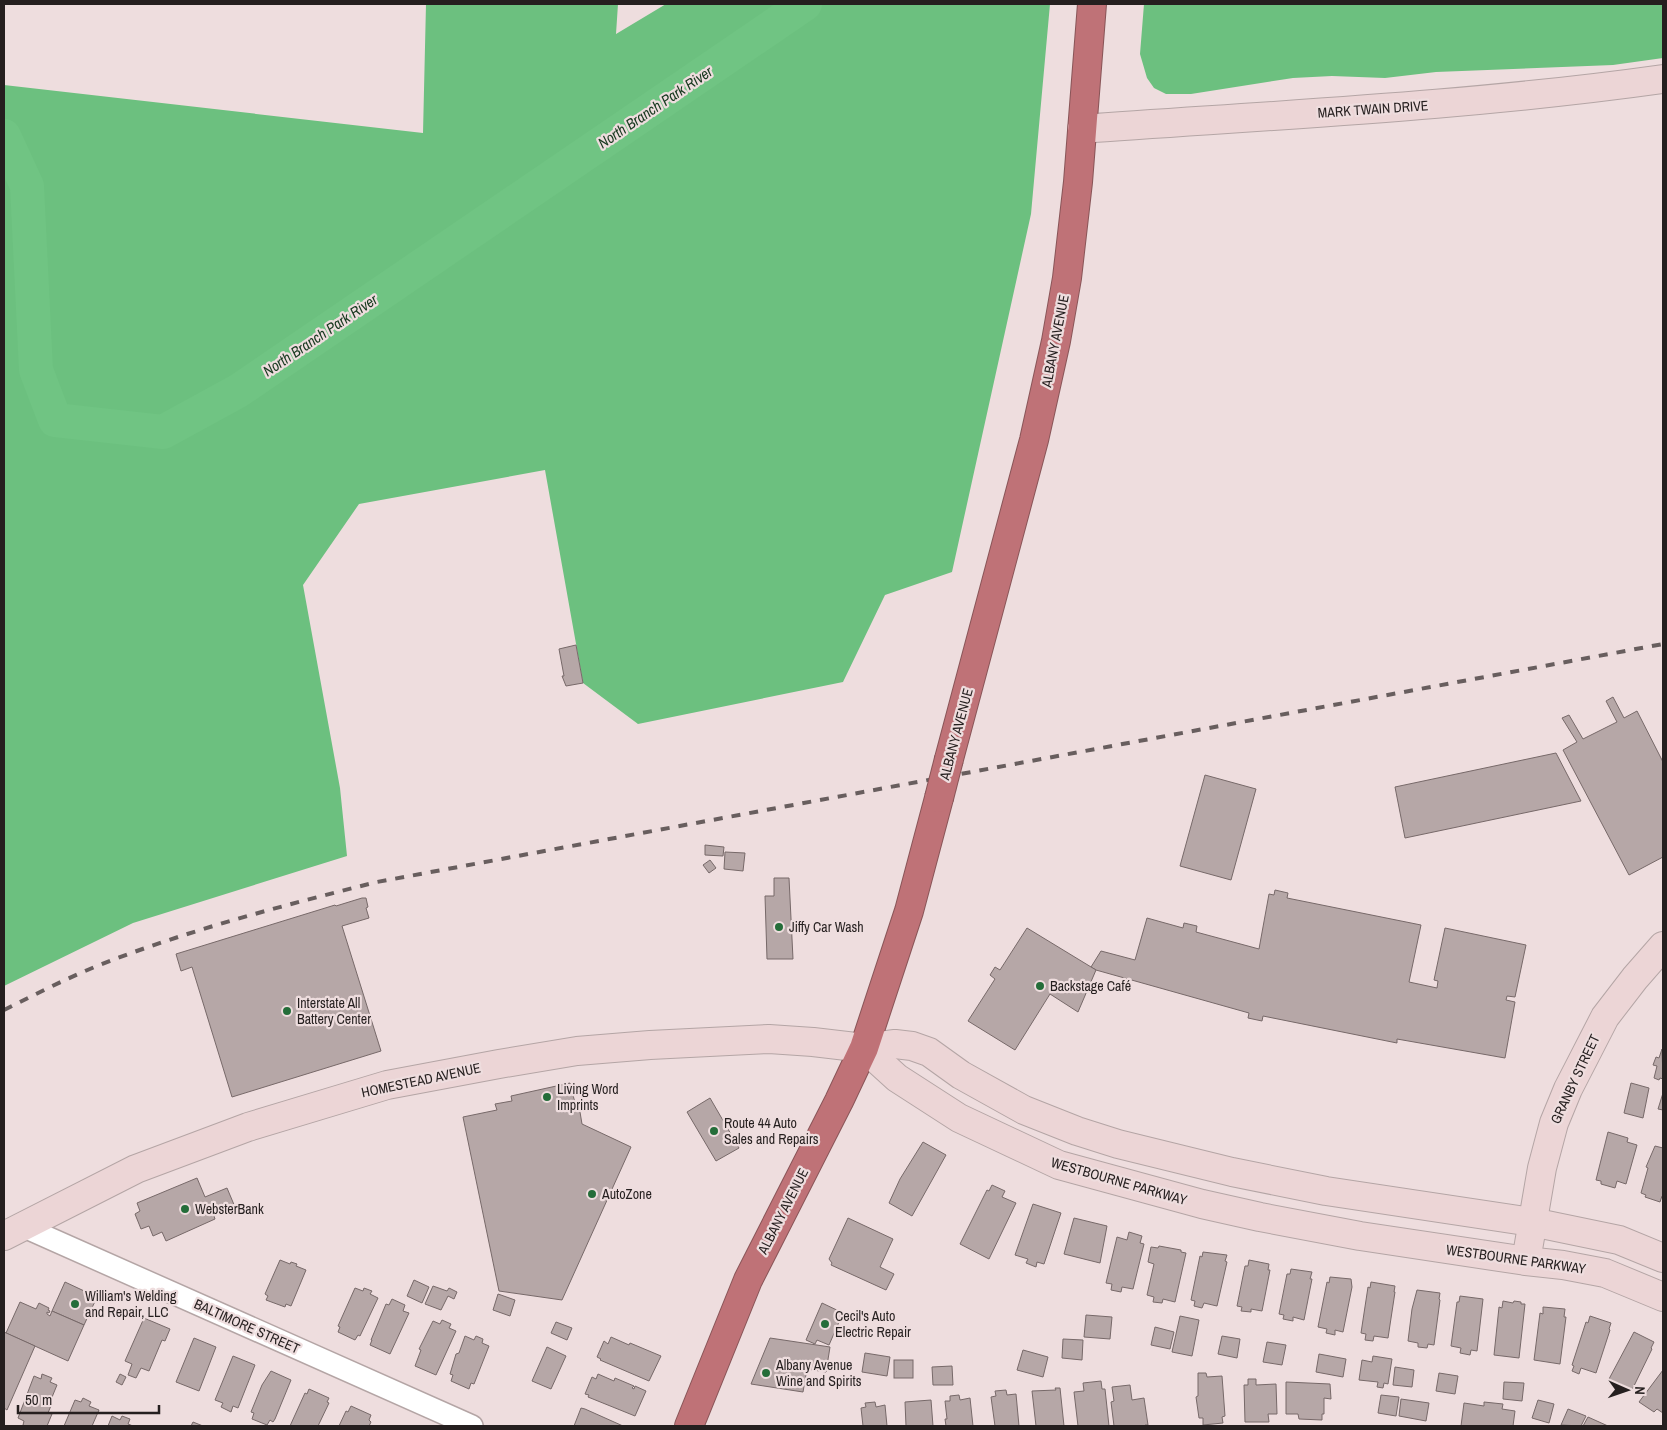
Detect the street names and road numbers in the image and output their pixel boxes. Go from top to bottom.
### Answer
street label: MARK TWAIN DRIVE [1317,96,1429,122]
street label: ALBANY AVENUE [1037,293,1073,390]
street label: ALBANY AVENUE [935,686,977,783]
street label: GRANBY STREET [1546,1031,1604,1127]
street label: HOMESTEAD AVENUE [360,1059,482,1101]
street label: WESTBOURNE PARKWAY [1049,1153,1189,1209]
street label: ALBANY AVENUE [753,1165,812,1258]
street label: WESTBOURNE PARKWAY [1445,1240,1587,1278]
street label: BALTIMORE STREET [191,1295,303,1357]

